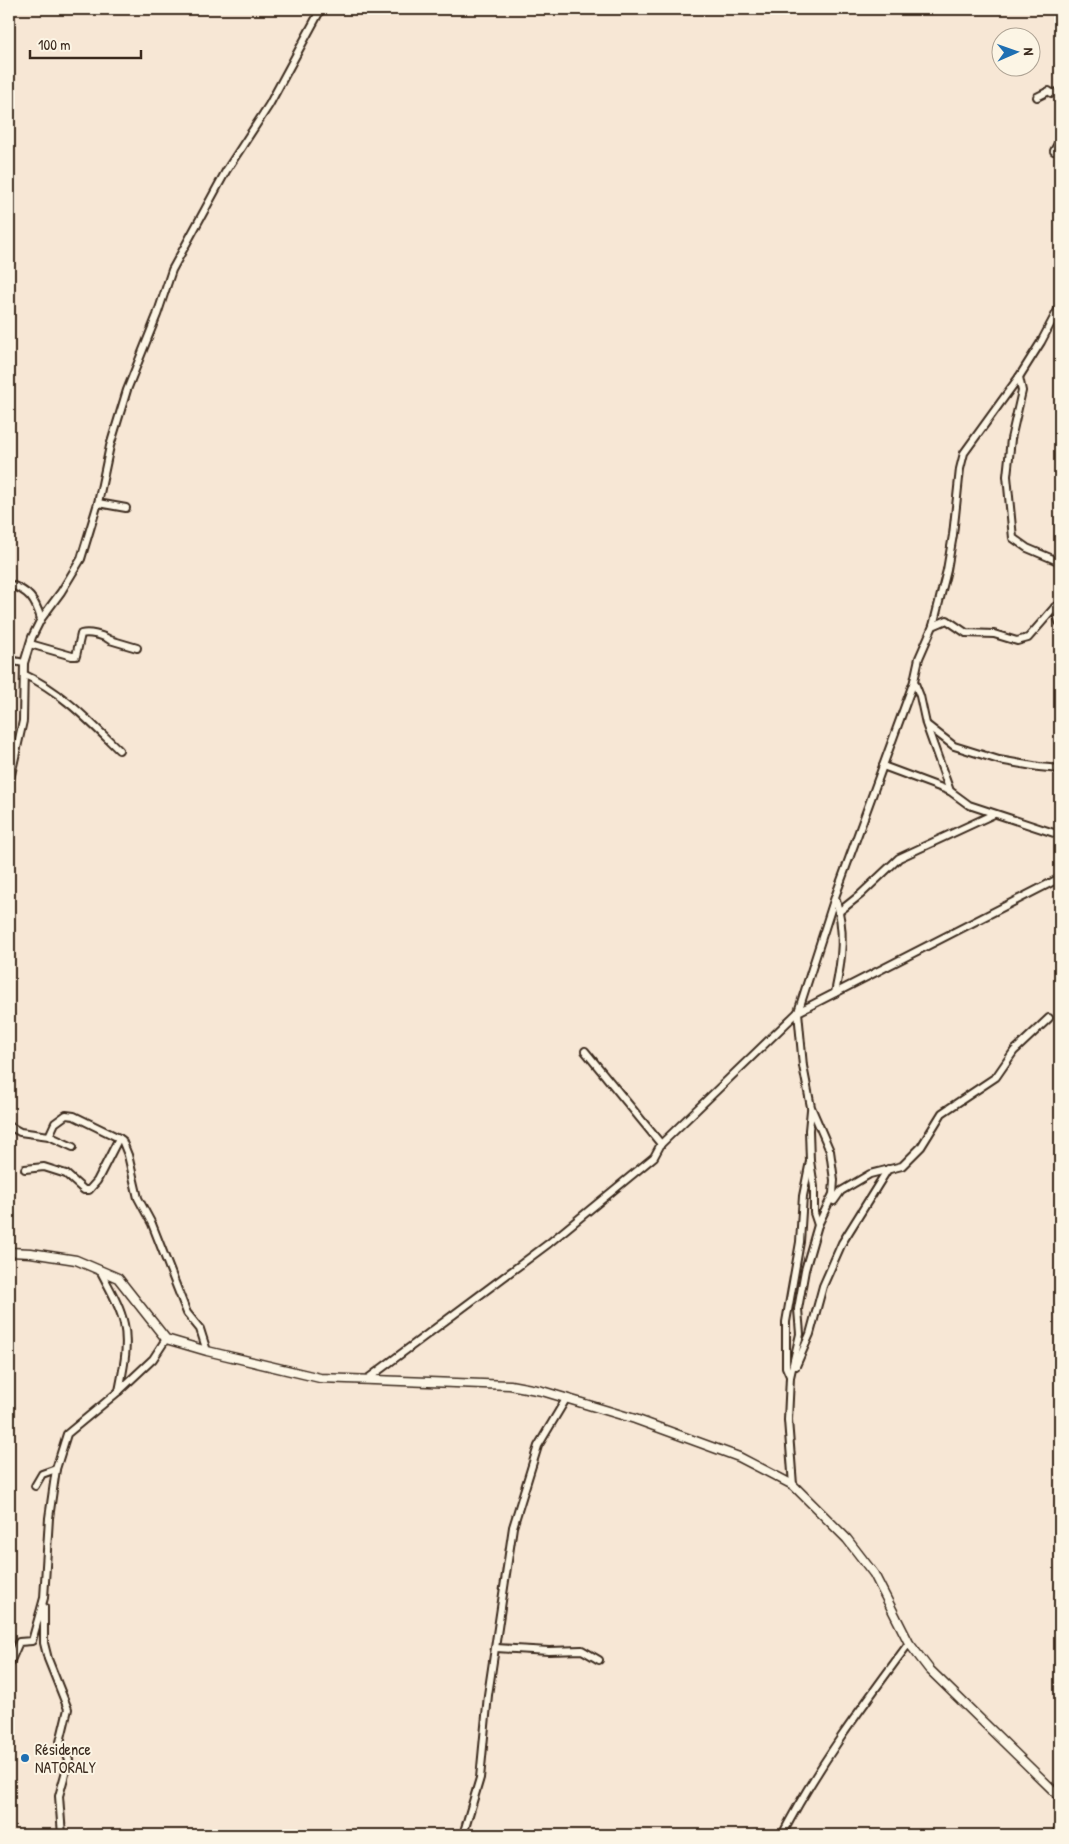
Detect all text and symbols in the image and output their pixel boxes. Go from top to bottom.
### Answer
scale bar [30,28,141,60]
north arrow [992,28,1042,78]
text: 100 m [38,34,71,55]
text: N [1020,47,1039,56]
place label: Résidence NATORALY [35,1738,96,1778]
marker: Résidence NATORALY [19,1752,31,1764]

